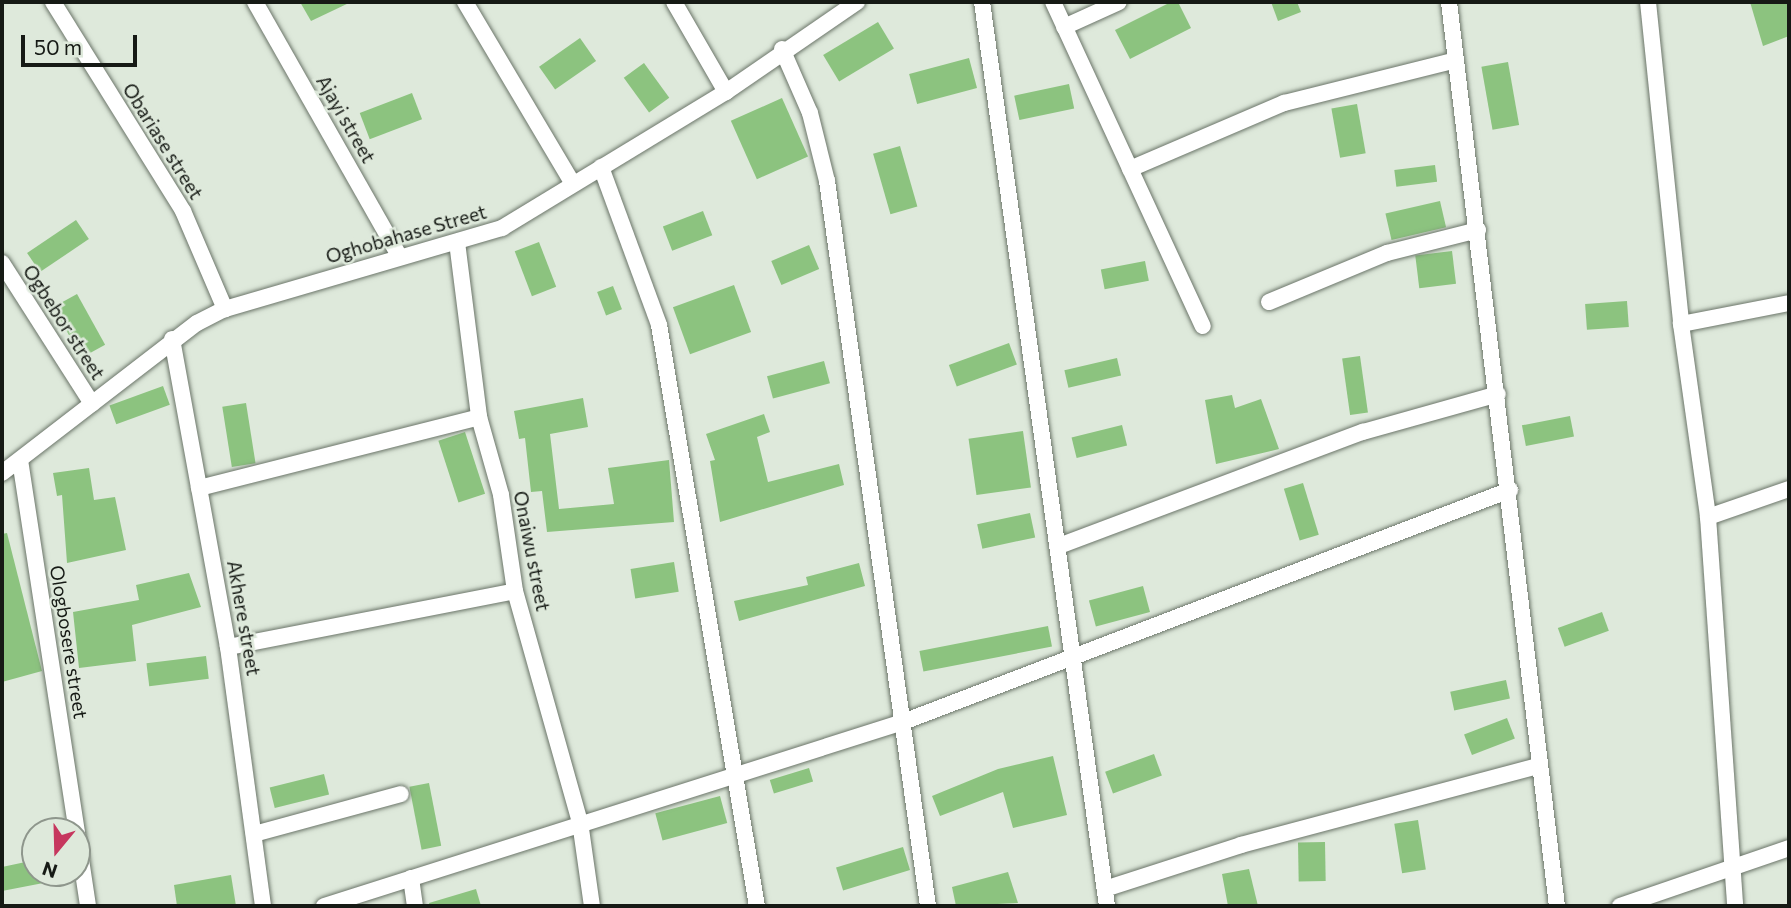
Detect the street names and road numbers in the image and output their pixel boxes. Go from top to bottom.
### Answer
street label: Ajayi street [312,71,380,167]
street label: Obariase street [118,79,208,203]
street label: Oghobahase Street [323,200,489,268]
street label: Ogbebor street [18,260,110,384]
street label: Onaiwu street [509,489,555,613]
street label: Akhere street [223,559,265,677]
street label: Ologbosere street [46,564,92,720]

